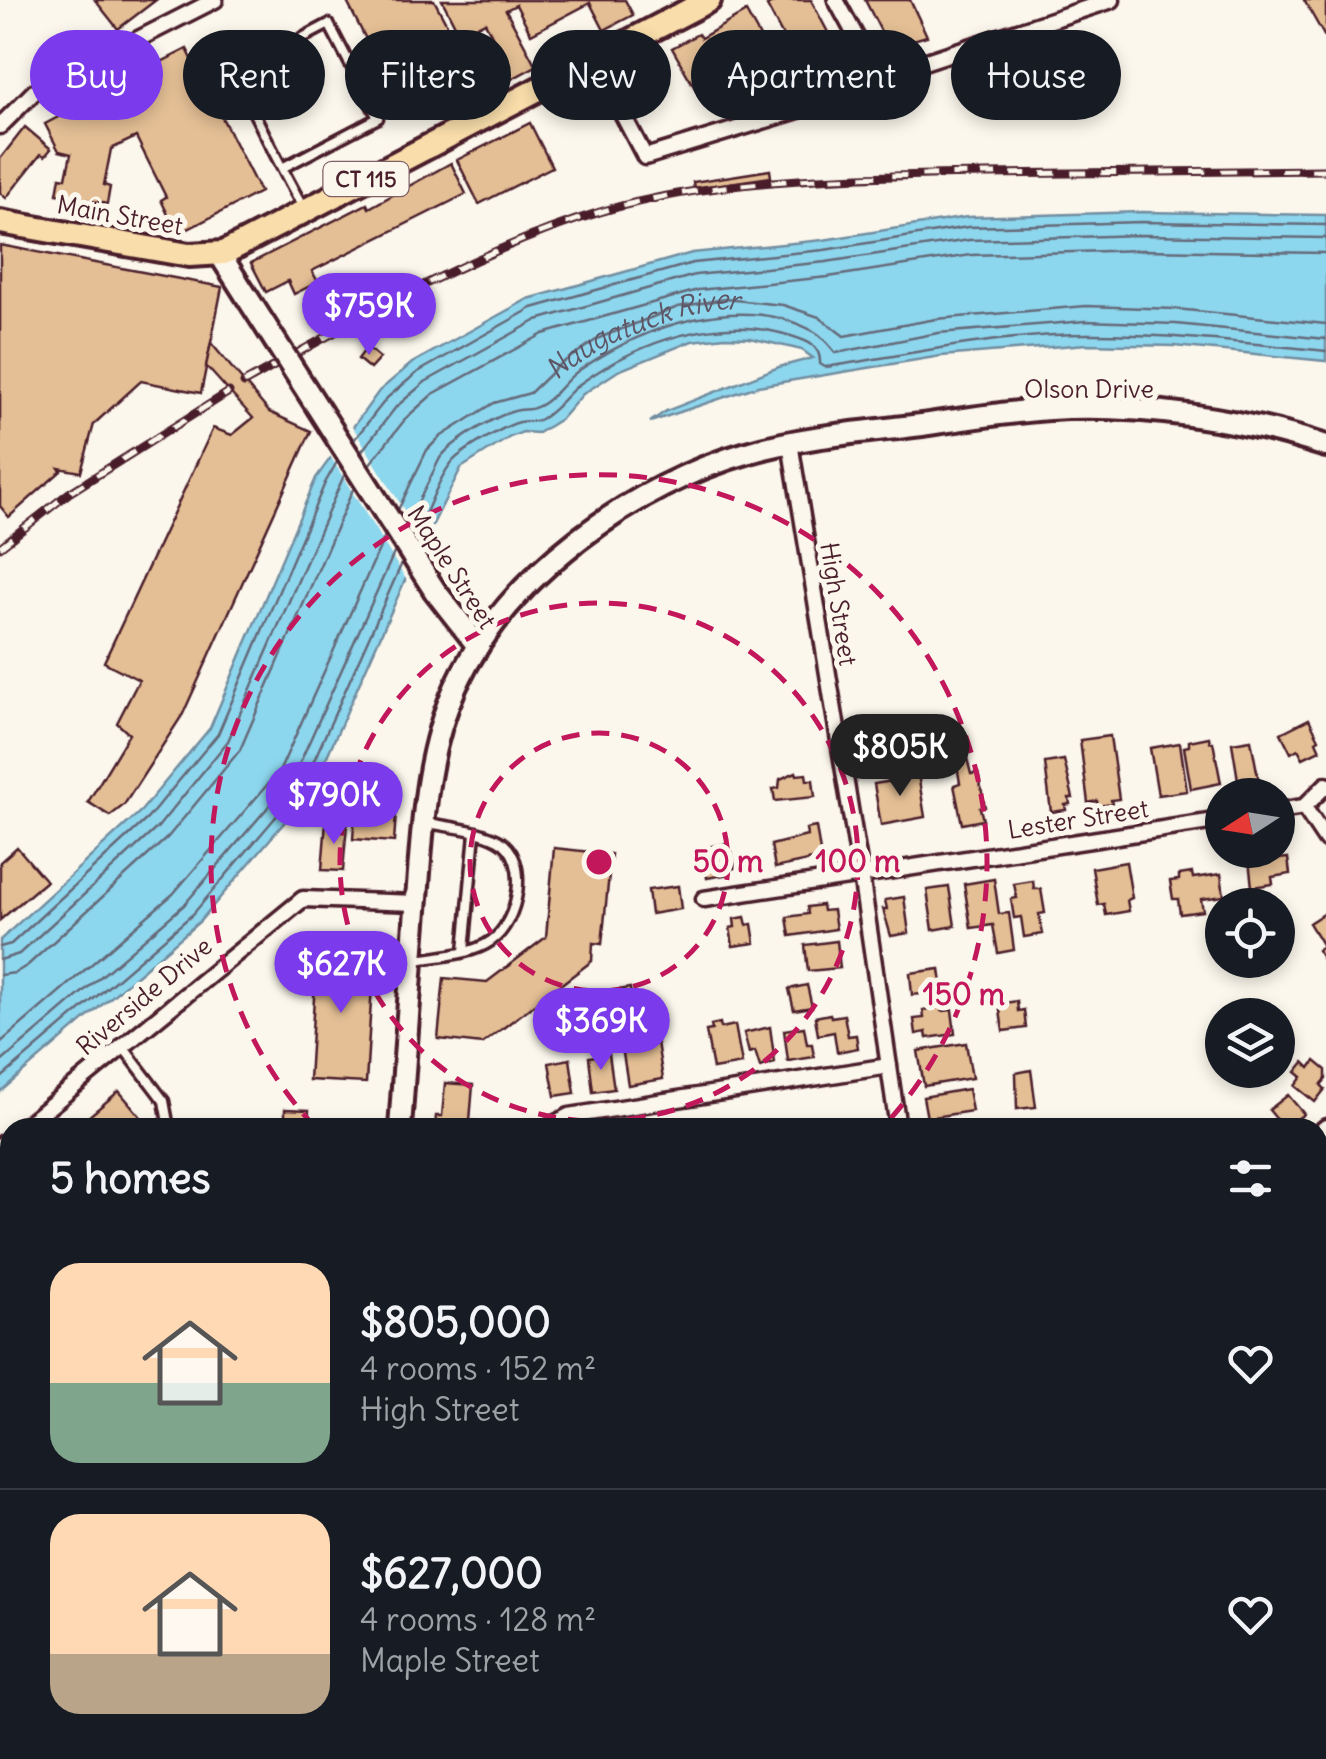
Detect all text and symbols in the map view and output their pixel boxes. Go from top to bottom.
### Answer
chip: Buy [30,30,163,120]
chip: Rent [183,30,325,120]
chip: Filters [345,30,511,120]
chip: New [531,30,671,120]
chip: Apartment [691,30,931,120]
chip: House [951,30,1121,120]
road number: CT 115 [324,162,408,196]
street label: Main Street [55,188,185,242]
pin: $759K [299,273,439,358]
water label: Naugatuck River [538,280,745,387]
text: $759K [324,285,414,326]
street label: Olson Drive [1024,373,1154,405]
street label: Maple Street [400,499,504,635]
street label: High Street [813,540,865,668]
pin: $805K [830,714,970,799]
text: $805K [852,726,948,767]
pin: $790K [264,762,404,847]
text: $790K [288,774,380,815]
north arrow [1205,778,1295,868]
map controls [1205,778,1295,1088]
street label: Lester Street [1005,792,1151,846]
text: 50 m [693,842,763,880]
text: 100 m [816,842,900,880]
centre of rings [581,844,617,880]
button: locate [1205,888,1295,978]
street label: Riverside Drive [70,930,218,1062]
pin: $627K [271,931,411,1016]
text: $627K [296,943,386,984]
text: 150 m [923,975,1005,1013]
pin: $369K [531,988,671,1073]
button: layers [1205,998,1295,1088]
text: $369K [555,1000,647,1041]
icon: filters [1223,1151,1278,1206]
text: 5 homes [50,1152,211,1204]
text: $805,000 [360,1296,551,1348]
icon: home [130,1303,250,1423]
icon: heart [1223,1336,1278,1391]
text: 4 rooms · 152 m² [360,1348,596,1389]
text: High Street [360,1389,520,1430]
text: $627,000 [360,1547,543,1599]
icon: home [130,1554,250,1674]
icon: heart [1223,1587,1278,1642]
text: 4 rooms · 128 m² [360,1599,596,1640]
text: Maple Street [360,1640,540,1681]

